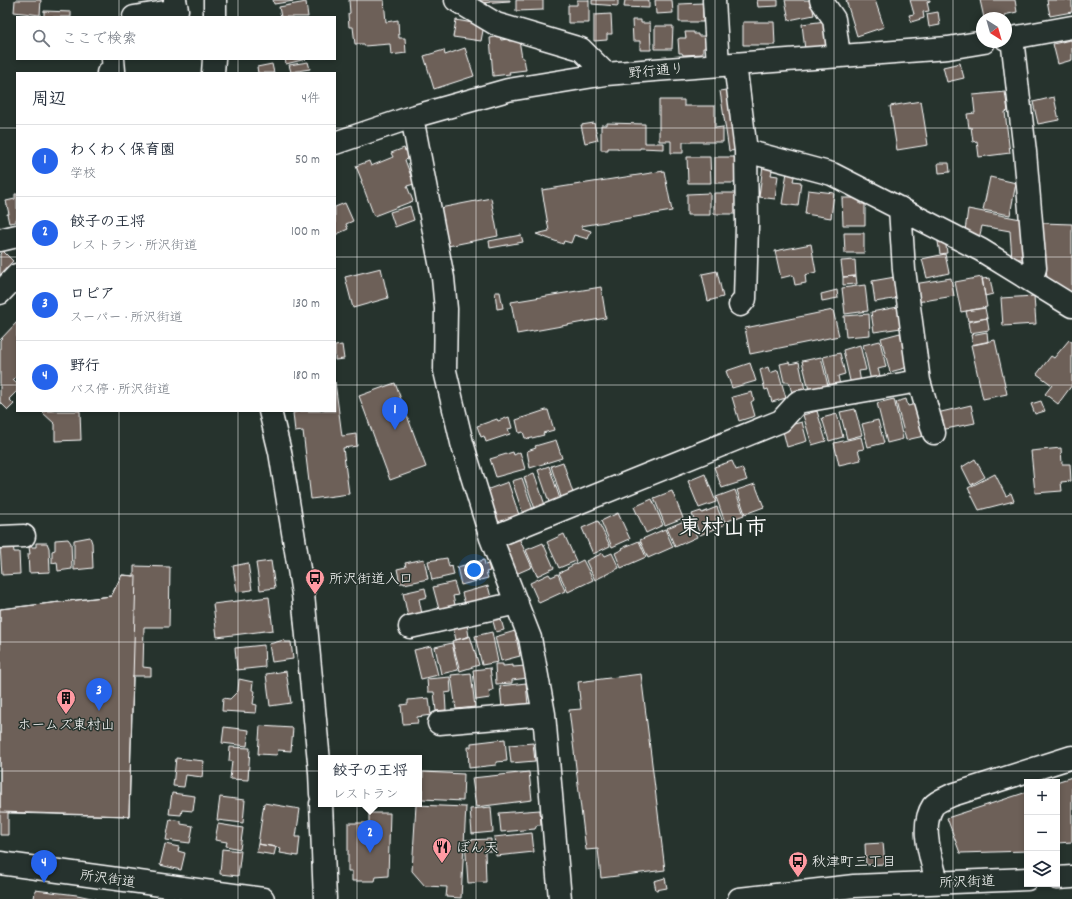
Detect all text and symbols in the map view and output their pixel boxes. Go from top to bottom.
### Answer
north arrow [976,12,1012,48]
search box [16,16,336,60]
icon: search [30,27,52,49]
text: ここで検索 [62,29,137,51]
street label: 野行通り [627,60,685,84]
text: 周辺 [32,89,66,113]
text: 4件 [302,90,320,109]
text: わくわく保育園 [70,140,175,162]
text: 1 [44,151,46,170]
text: 50 m [295,151,320,170]
text: 学校 [70,165,96,184]
text: 餃子の王将 [70,212,145,234]
text: 2 [42,223,48,242]
text: 100 m [291,223,320,242]
text: レストラン · 所沢街道 [70,237,197,256]
text: ロピア [70,284,115,306]
text: 3 [42,295,48,314]
text: 130 m [292,295,320,314]
text: スーパー · 所沢街道 [70,309,182,328]
text: 野行 [70,356,100,378]
text: 4 [42,367,48,386]
text: 180 m [293,367,320,386]
text: バス停 · 所沢街道 [70,381,170,400]
pin: 1 [382,397,408,430]
district label: 東村山市 [679,514,767,545]
your location [464,560,484,580]
bus stop icon: 所沢街道入口 [304,567,326,595]
place label: 所沢街道入口 [329,570,413,590]
pin: 3 [86,678,112,711]
building icon: ホームズ東村山 [55,687,77,715]
place label: ホームズ東村山 [17,716,115,736]
popup [318,755,422,807]
text: 餃子の王将 [332,761,408,783]
map controls [1024,779,1060,887]
button: + [1024,779,1060,815]
text: レストラン [332,786,399,805]
button: − [1024,815,1060,851]
pin: 2 [357,820,383,853]
restaurant icon: ぼん天 [431,836,453,864]
place label: ぼん天 [456,839,498,859]
pin: 4 [31,850,57,883]
bus stop icon: 秋津町三丁目 [787,850,809,878]
button: layers [1024,851,1060,887]
place label: 秋津町三丁目 [812,853,896,873]
street label: 所沢街道 [79,866,137,894]
street label: 所沢街道 [939,872,995,894]

